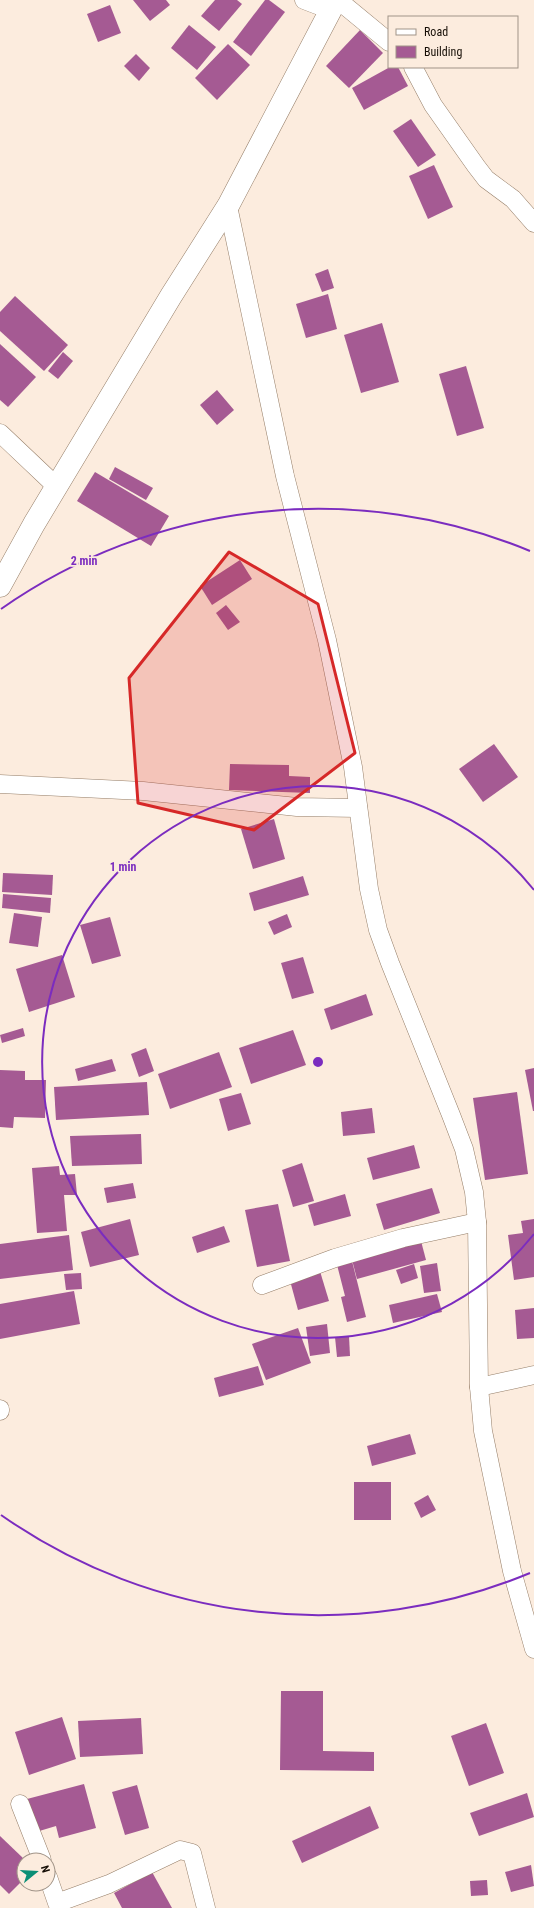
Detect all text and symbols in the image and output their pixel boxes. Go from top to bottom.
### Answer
legend [388,16,518,68]
text: Road [424,25,448,39]
text: Building [424,45,462,59]
text: 2 min [71,554,97,568]
text: 1 min [110,860,136,874]
centre of rings [311,1055,325,1069]
north arrow [16,1852,56,1892]
text: N [38,1864,52,1875]

